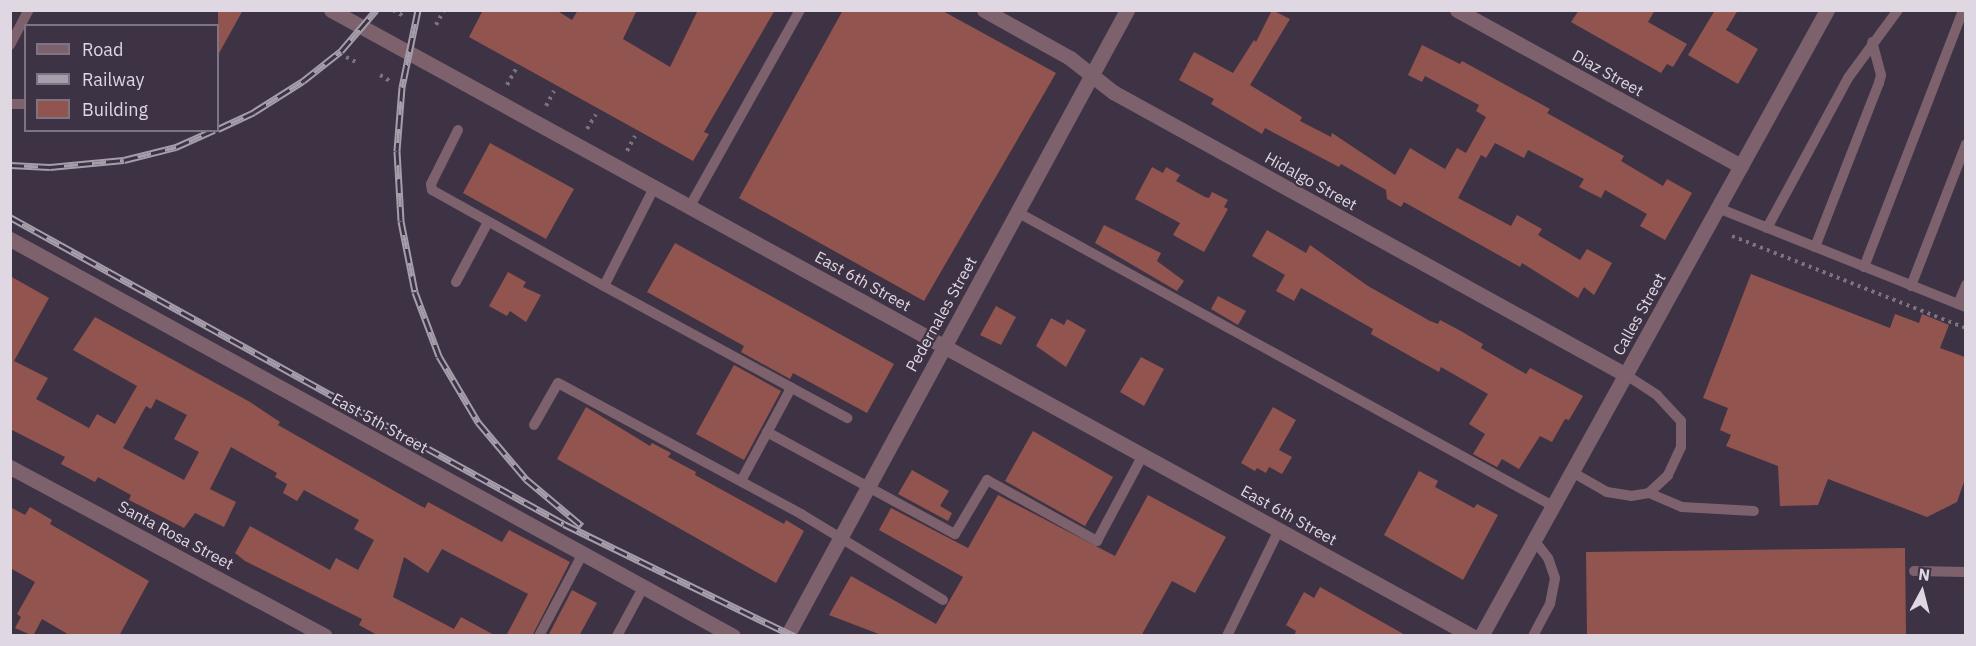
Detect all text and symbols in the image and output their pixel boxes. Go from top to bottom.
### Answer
legend [24,24,219,132]
text: Road [82,38,123,61]
street label: Diaz Street [1569,46,1647,100]
text: Railway [82,68,144,91]
text: Building [82,98,148,121]
street label: Hidalgo Street [1262,148,1360,214]
street label: East 6th Street [812,247,914,315]
street label: Pedernales Street [901,253,981,375]
street label: Calles Street [1608,269,1670,359]
street label: East 5th Street [329,389,431,457]
street label: East 6th Street [1238,481,1340,549]
street label: Santa Rosa Street [115,497,237,573]
north arrow [1892,562,1952,622]
text: N [1917,564,1931,585]

